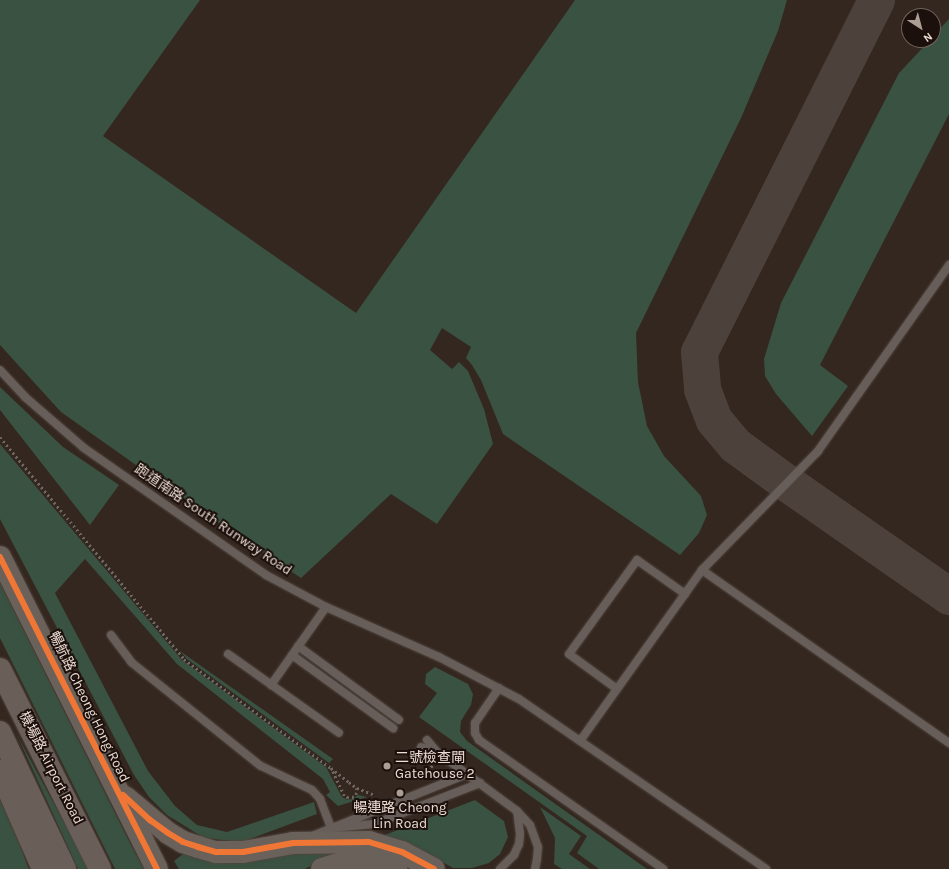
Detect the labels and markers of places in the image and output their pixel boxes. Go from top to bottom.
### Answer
place label: 二號檢查閘 Gatehouse 2 [395,750,475,782]
marker: 二號檢查閘 Gatehouse 2 [382,761,392,771]
marker: 暢連路 Cheong Lin Road [395,788,405,798]
place label: 暢連路 Cheong Lin Road [353,800,447,832]

